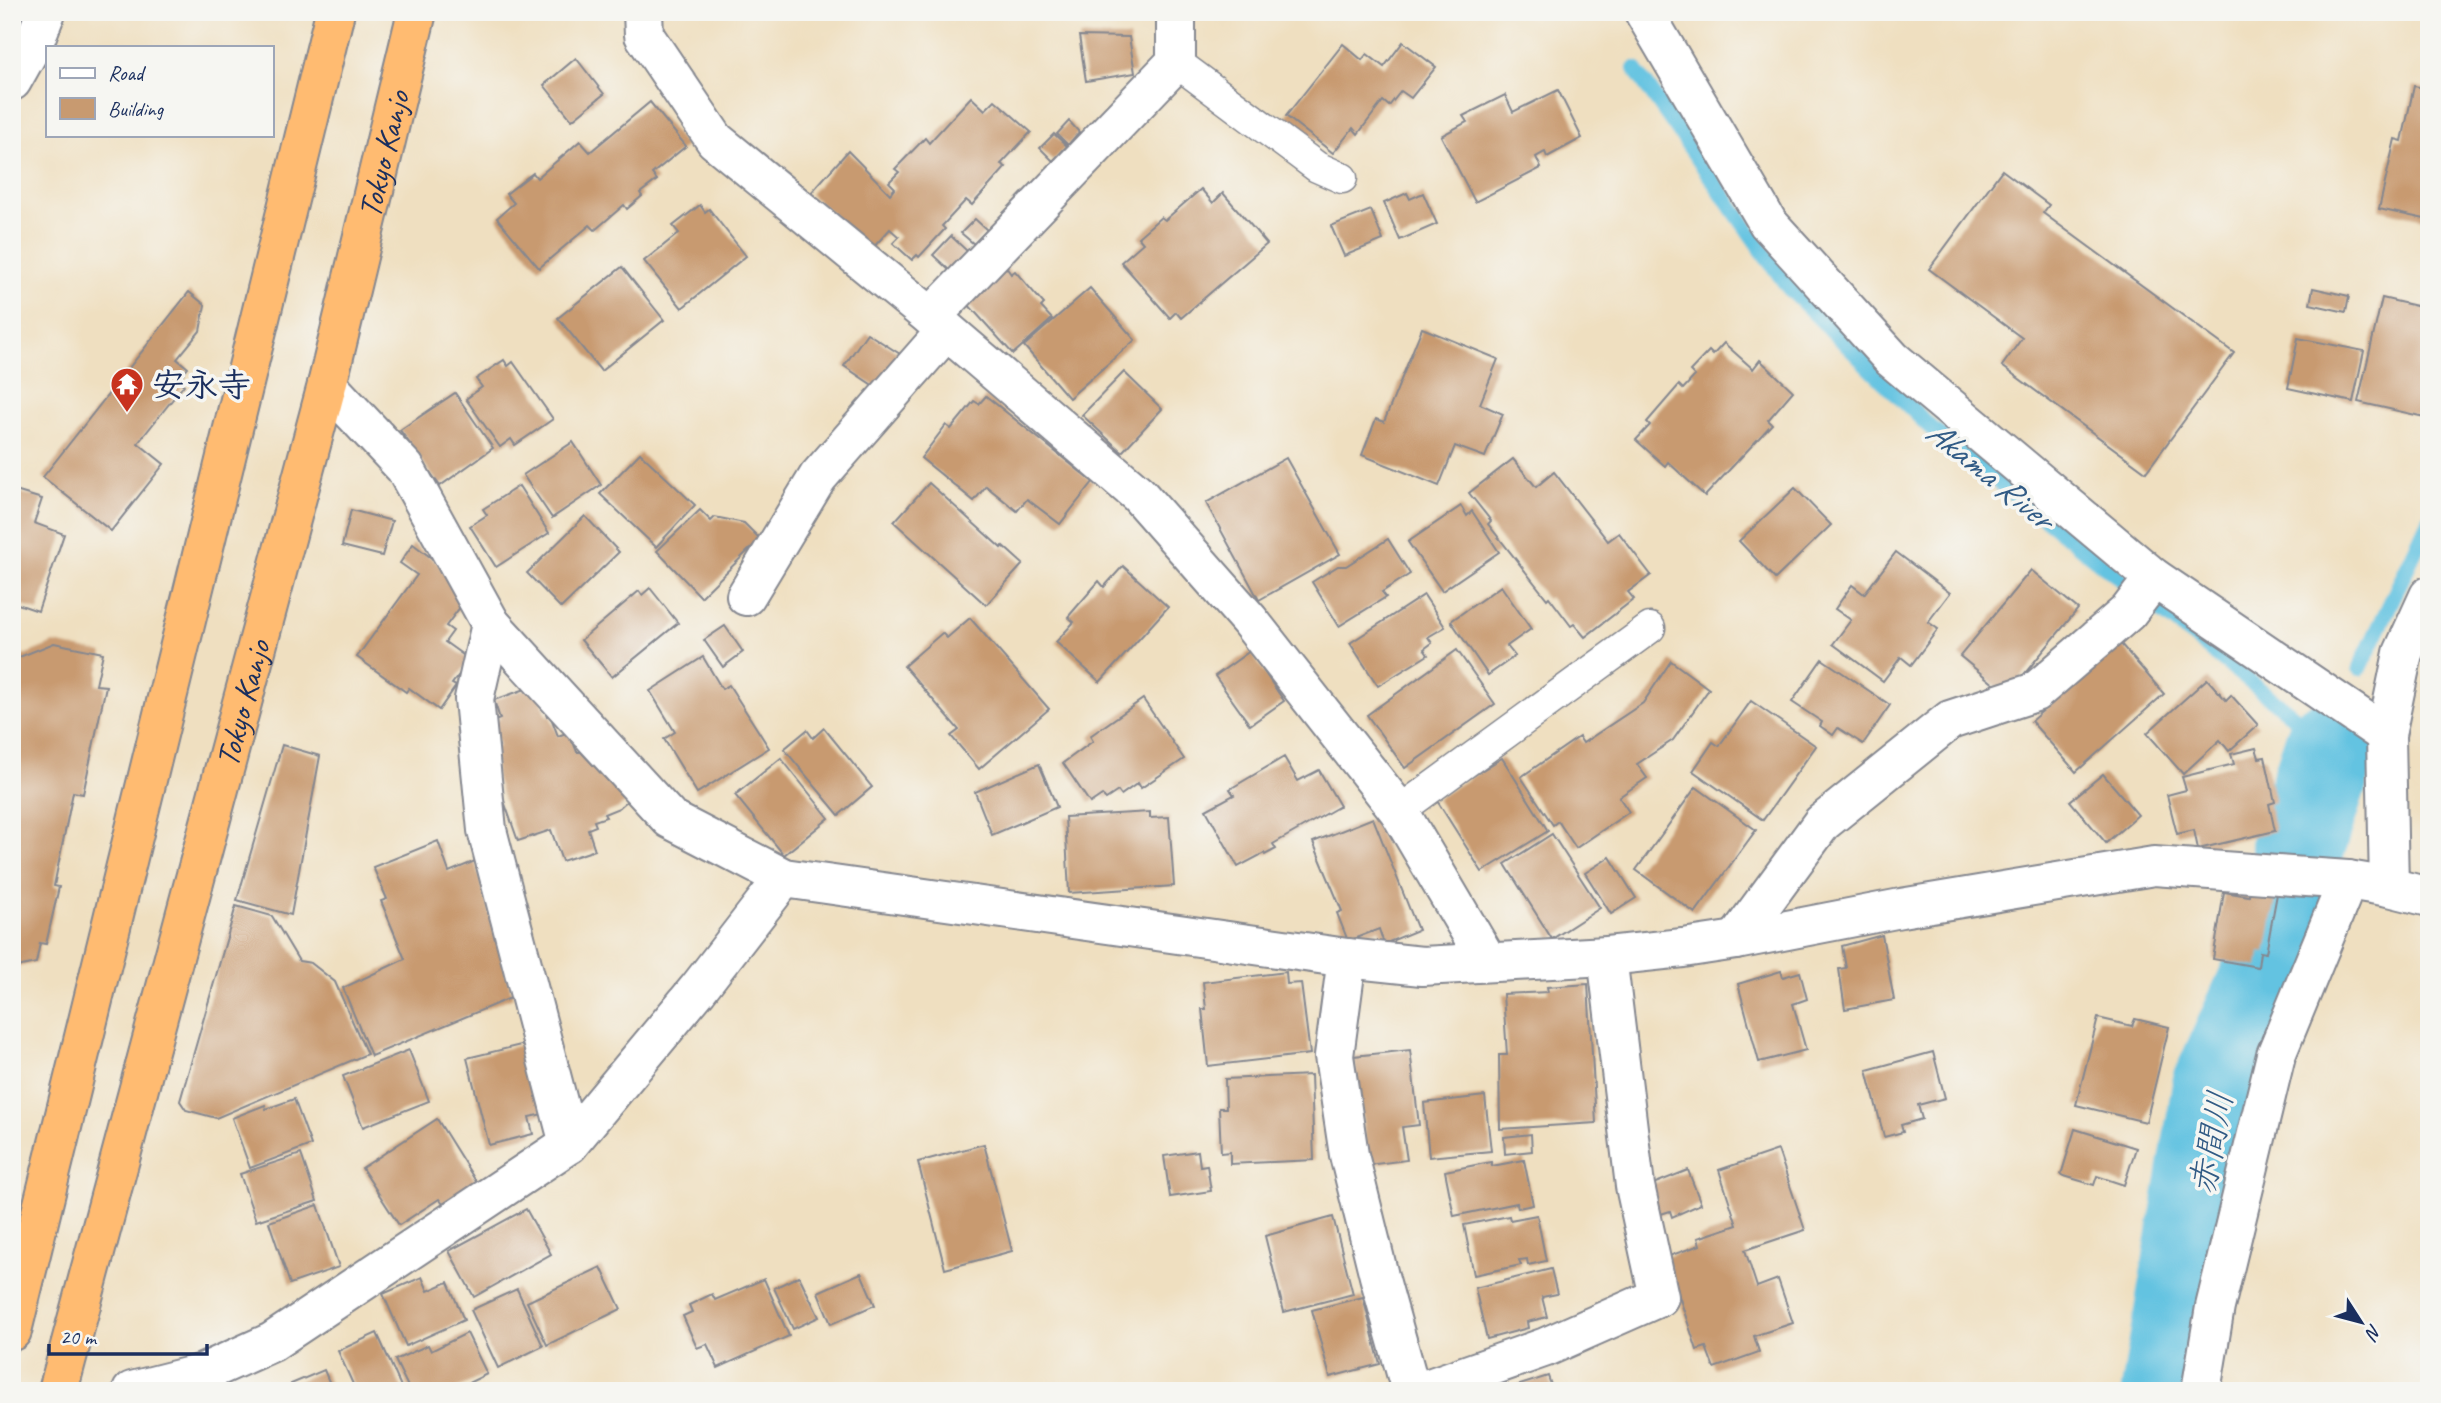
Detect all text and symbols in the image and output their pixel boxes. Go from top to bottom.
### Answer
legend [46,46,273,136]
text: Road [108,60,147,86]
street label: Tokyo Kanjo [348,84,420,222]
text: Building [108,96,165,122]
place label: 安永寺 [152,364,251,406]
temple icon: 安永寺 [108,365,146,414]
water label: Akama River [1917,410,2067,543]
street label: Tokyo Kanjo [206,633,280,771]
water label: 赤間川 [2179,1087,2244,1199]
north arrow [2326,1288,2396,1358]
scale bar [49,1312,206,1356]
text: N [2359,1320,2387,1346]
text: 20 m [60,1324,98,1350]

